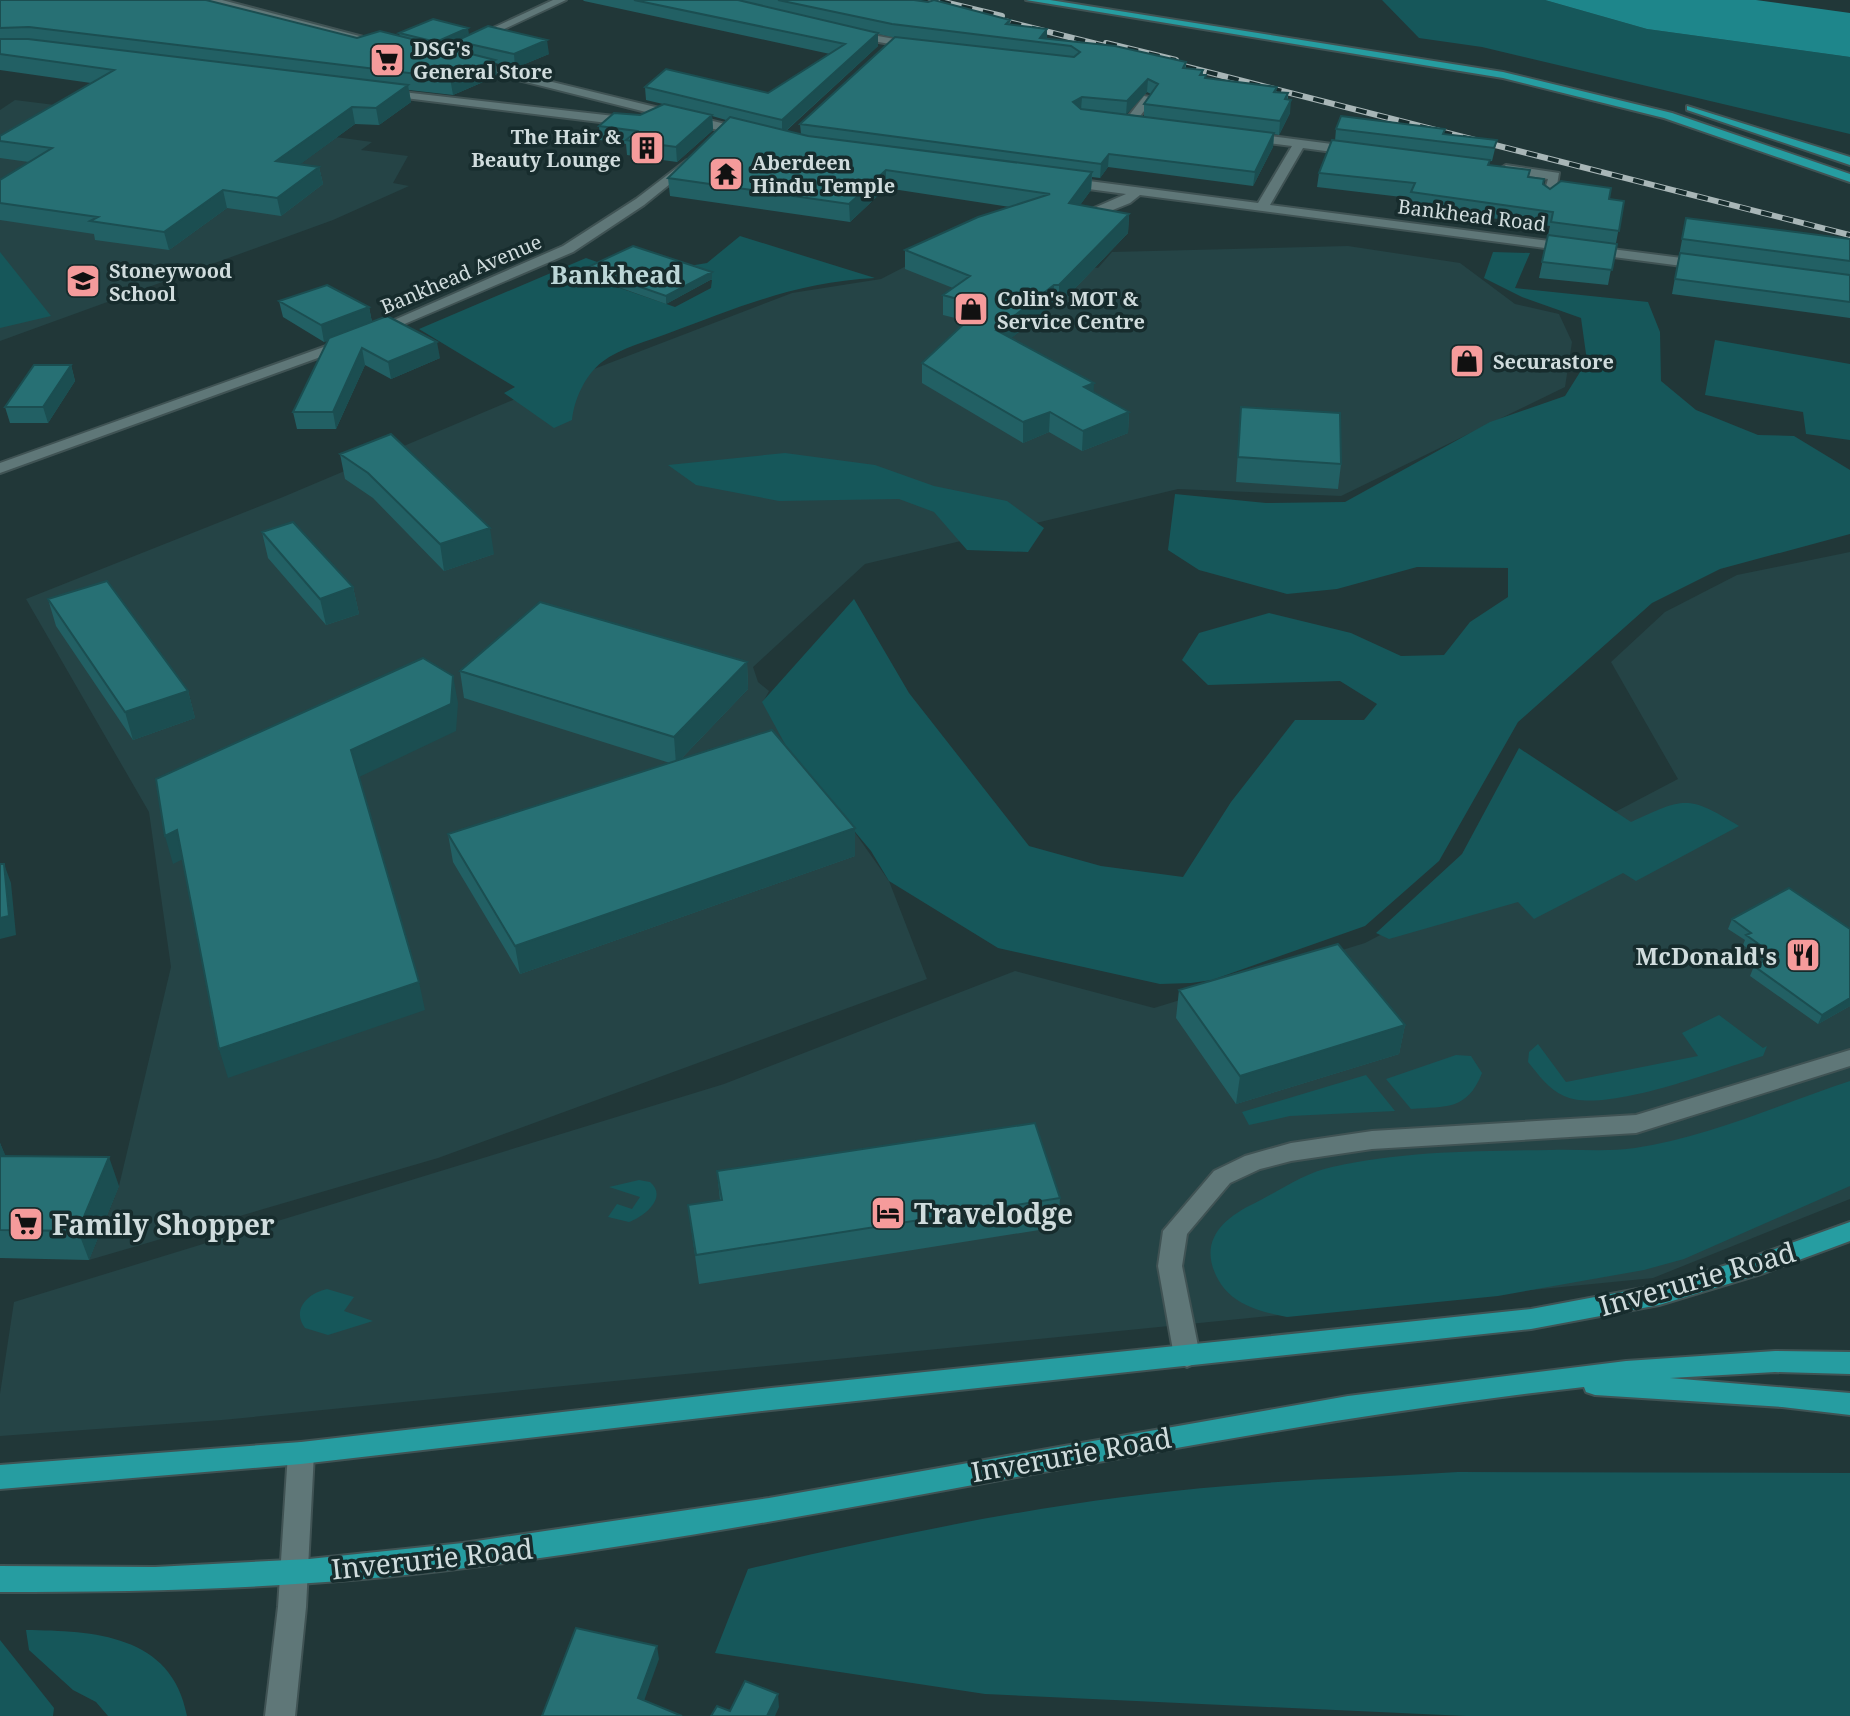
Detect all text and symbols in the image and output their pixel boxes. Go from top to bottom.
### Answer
place label: DSG's General Store [413,35,553,85]
supermarket icon: DSG's General Store [368,41,406,79]
place label: The Hair & Beauty Lounge [471,123,621,173]
building icon: The Hair & Beauty Lounge [628,129,666,167]
place label: Aberdeen Hindu Temple [752,149,895,199]
temple icon: Aberdeen Hindu Temple [707,155,745,193]
street label: Bankhead Road [1396,193,1548,237]
street label: Bankhead Avenue [376,228,546,320]
district label: Bankhead [550,256,682,292]
place label: Stoneywood School [109,257,232,307]
school or university icon: Stoneywood School [64,262,102,300]
place label: Colin's MOT & Service Centre [997,285,1145,335]
shop icon: Colin's MOT & Service Centre [952,290,990,328]
shop icon: Securastore [1448,342,1486,380]
place label: Securastore [1493,348,1614,375]
restaurant icon: McDonald's [1784,936,1822,974]
place label: McDonald's [1635,939,1777,972]
hotel icon: Travelodge [869,1194,907,1232]
place label: Travelodge [914,1194,1073,1232]
supermarket icon: Family Shopper [7,1205,45,1243]
place label: Family Shopper [52,1205,275,1243]
street label: Inverurie Road [1594,1232,1800,1324]
street label: Inverurie Road [968,1418,1174,1490]
street label: Inverurie Road [329,1529,535,1587]

